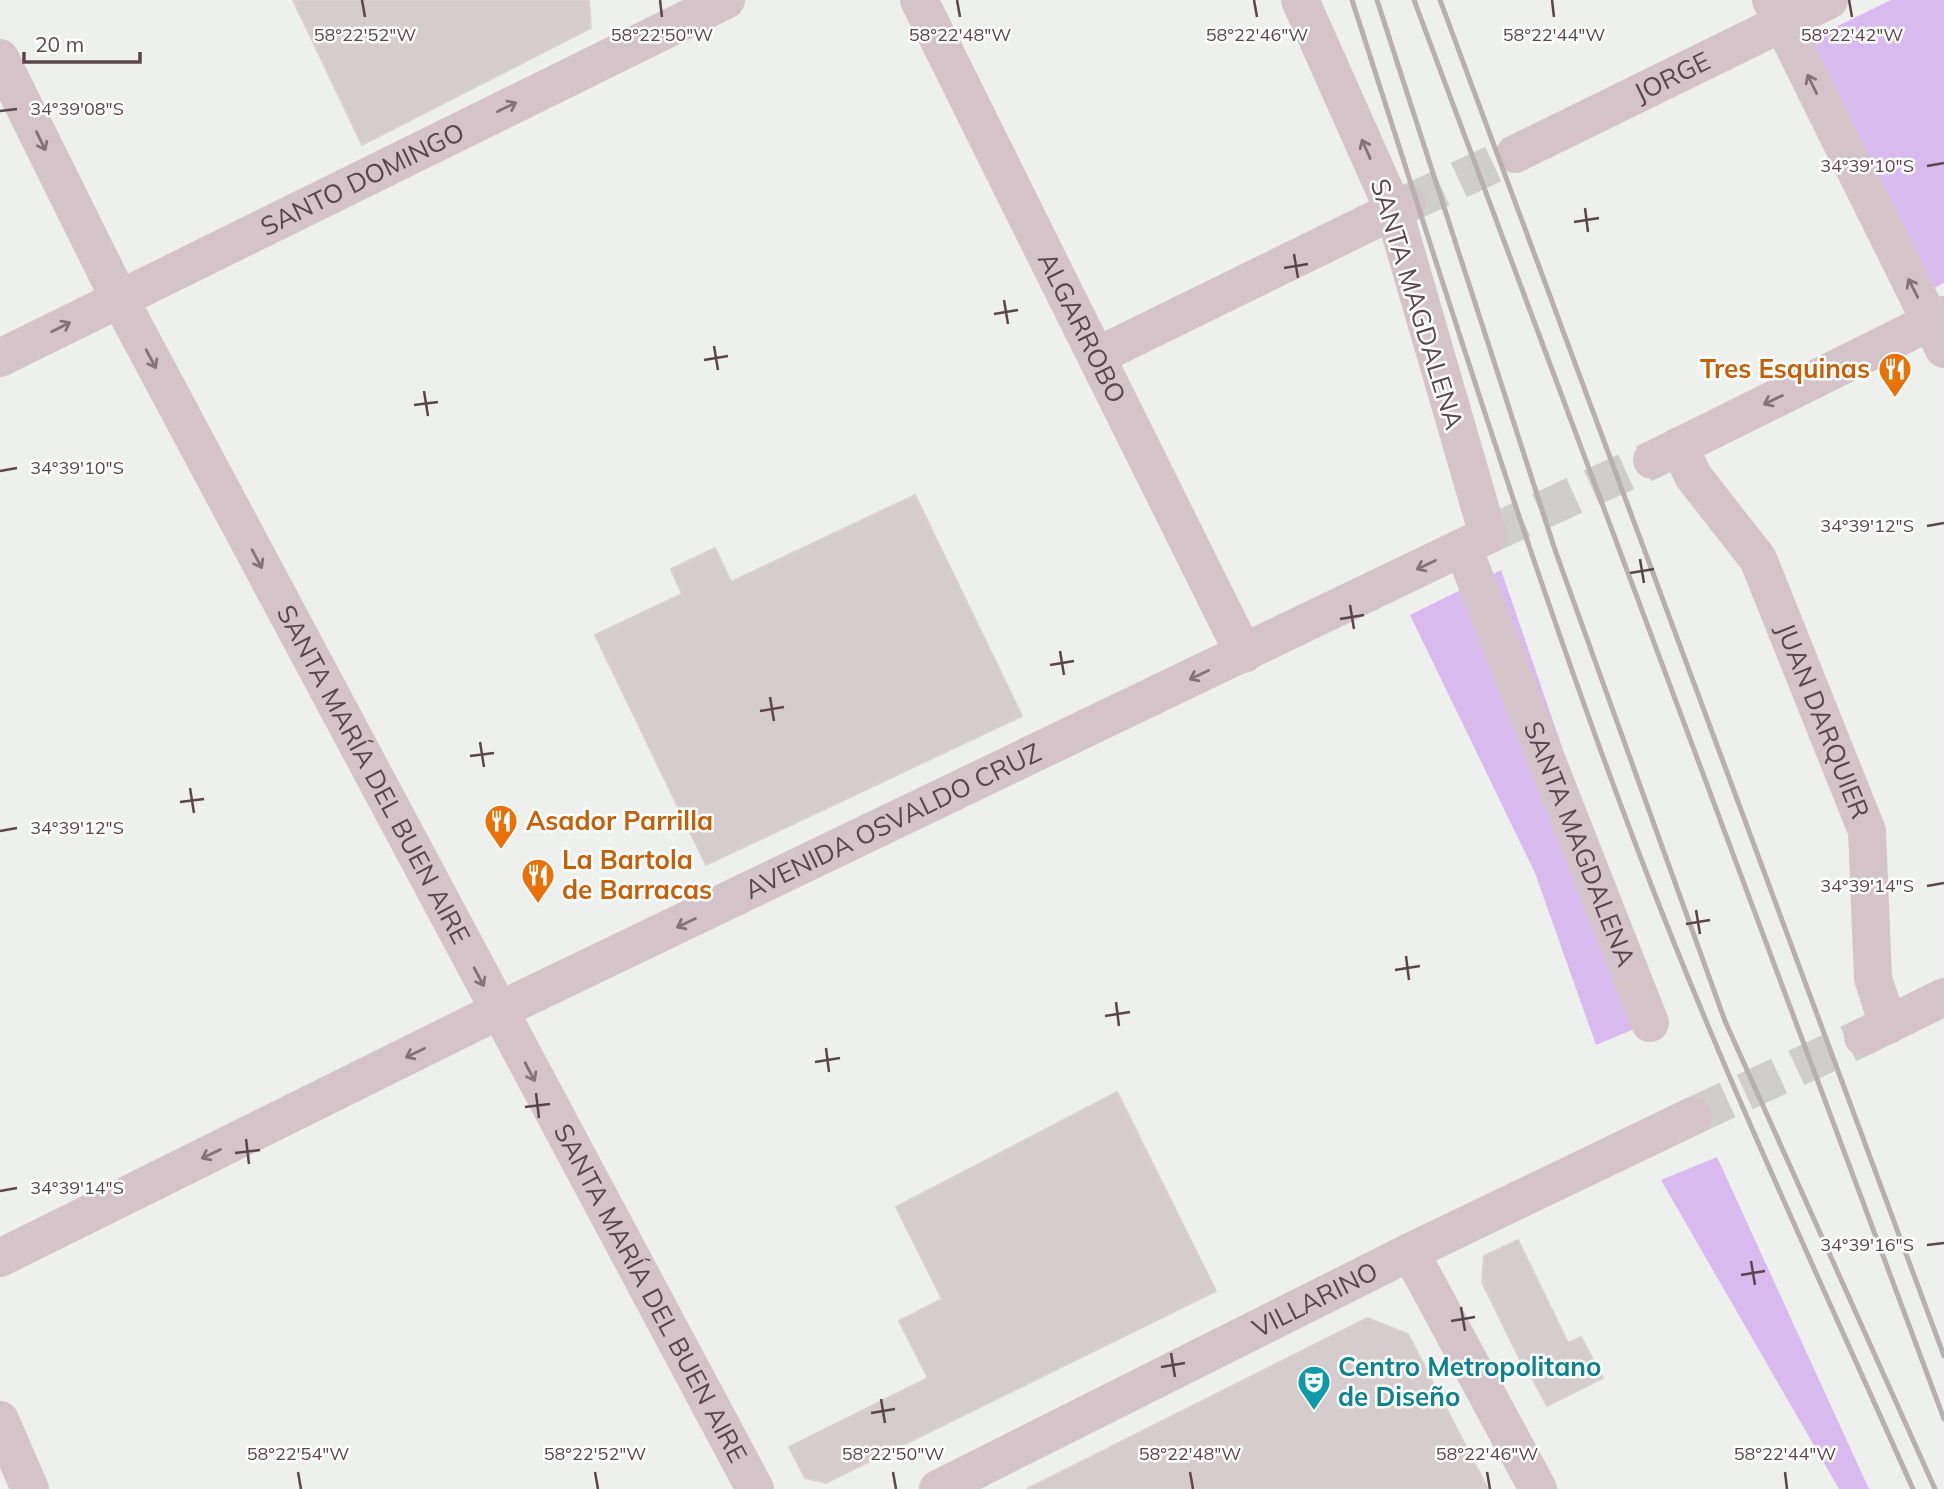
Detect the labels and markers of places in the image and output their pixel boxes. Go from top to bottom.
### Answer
restaurant icon: Tres Esquinas [1876,350,1914,399]
place label: Tres Esquinas [1700,352,1870,385]
restaurant icon: Asador Parrilla [482,802,520,851]
place label: Asador Parrilla [526,804,713,837]
place label: La Bartola de Barracas [562,843,712,906]
restaurant icon: La Bartola de Barracas [519,856,557,905]
place label: Centro Metropolitano de Diseño [1338,1350,1601,1413]
theatre icon: Centro Metropolitano de Diseño [1295,1363,1333,1412]

